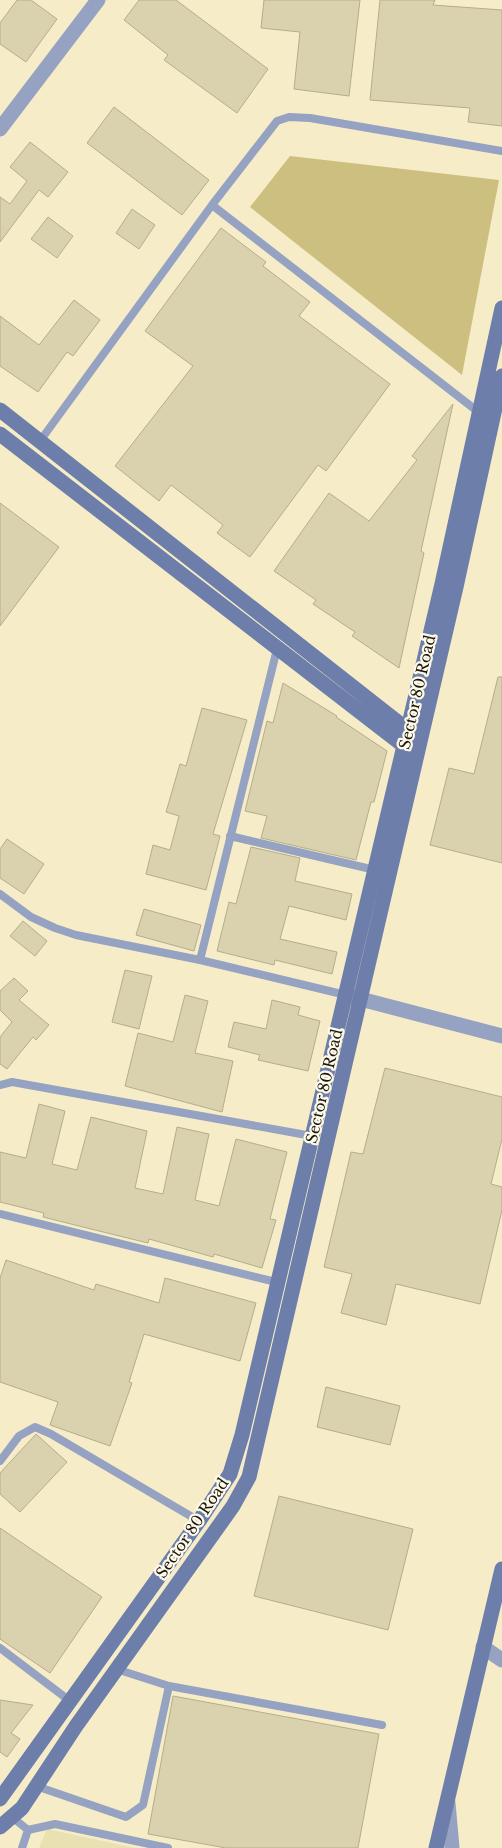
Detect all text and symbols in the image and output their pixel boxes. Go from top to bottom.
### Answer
street label: Sector 80 Road [395,633,439,751]
street label: Sector 80 Road [302,1027,346,1145]
street label: Sector 80 Road [151,1474,233,1582]

